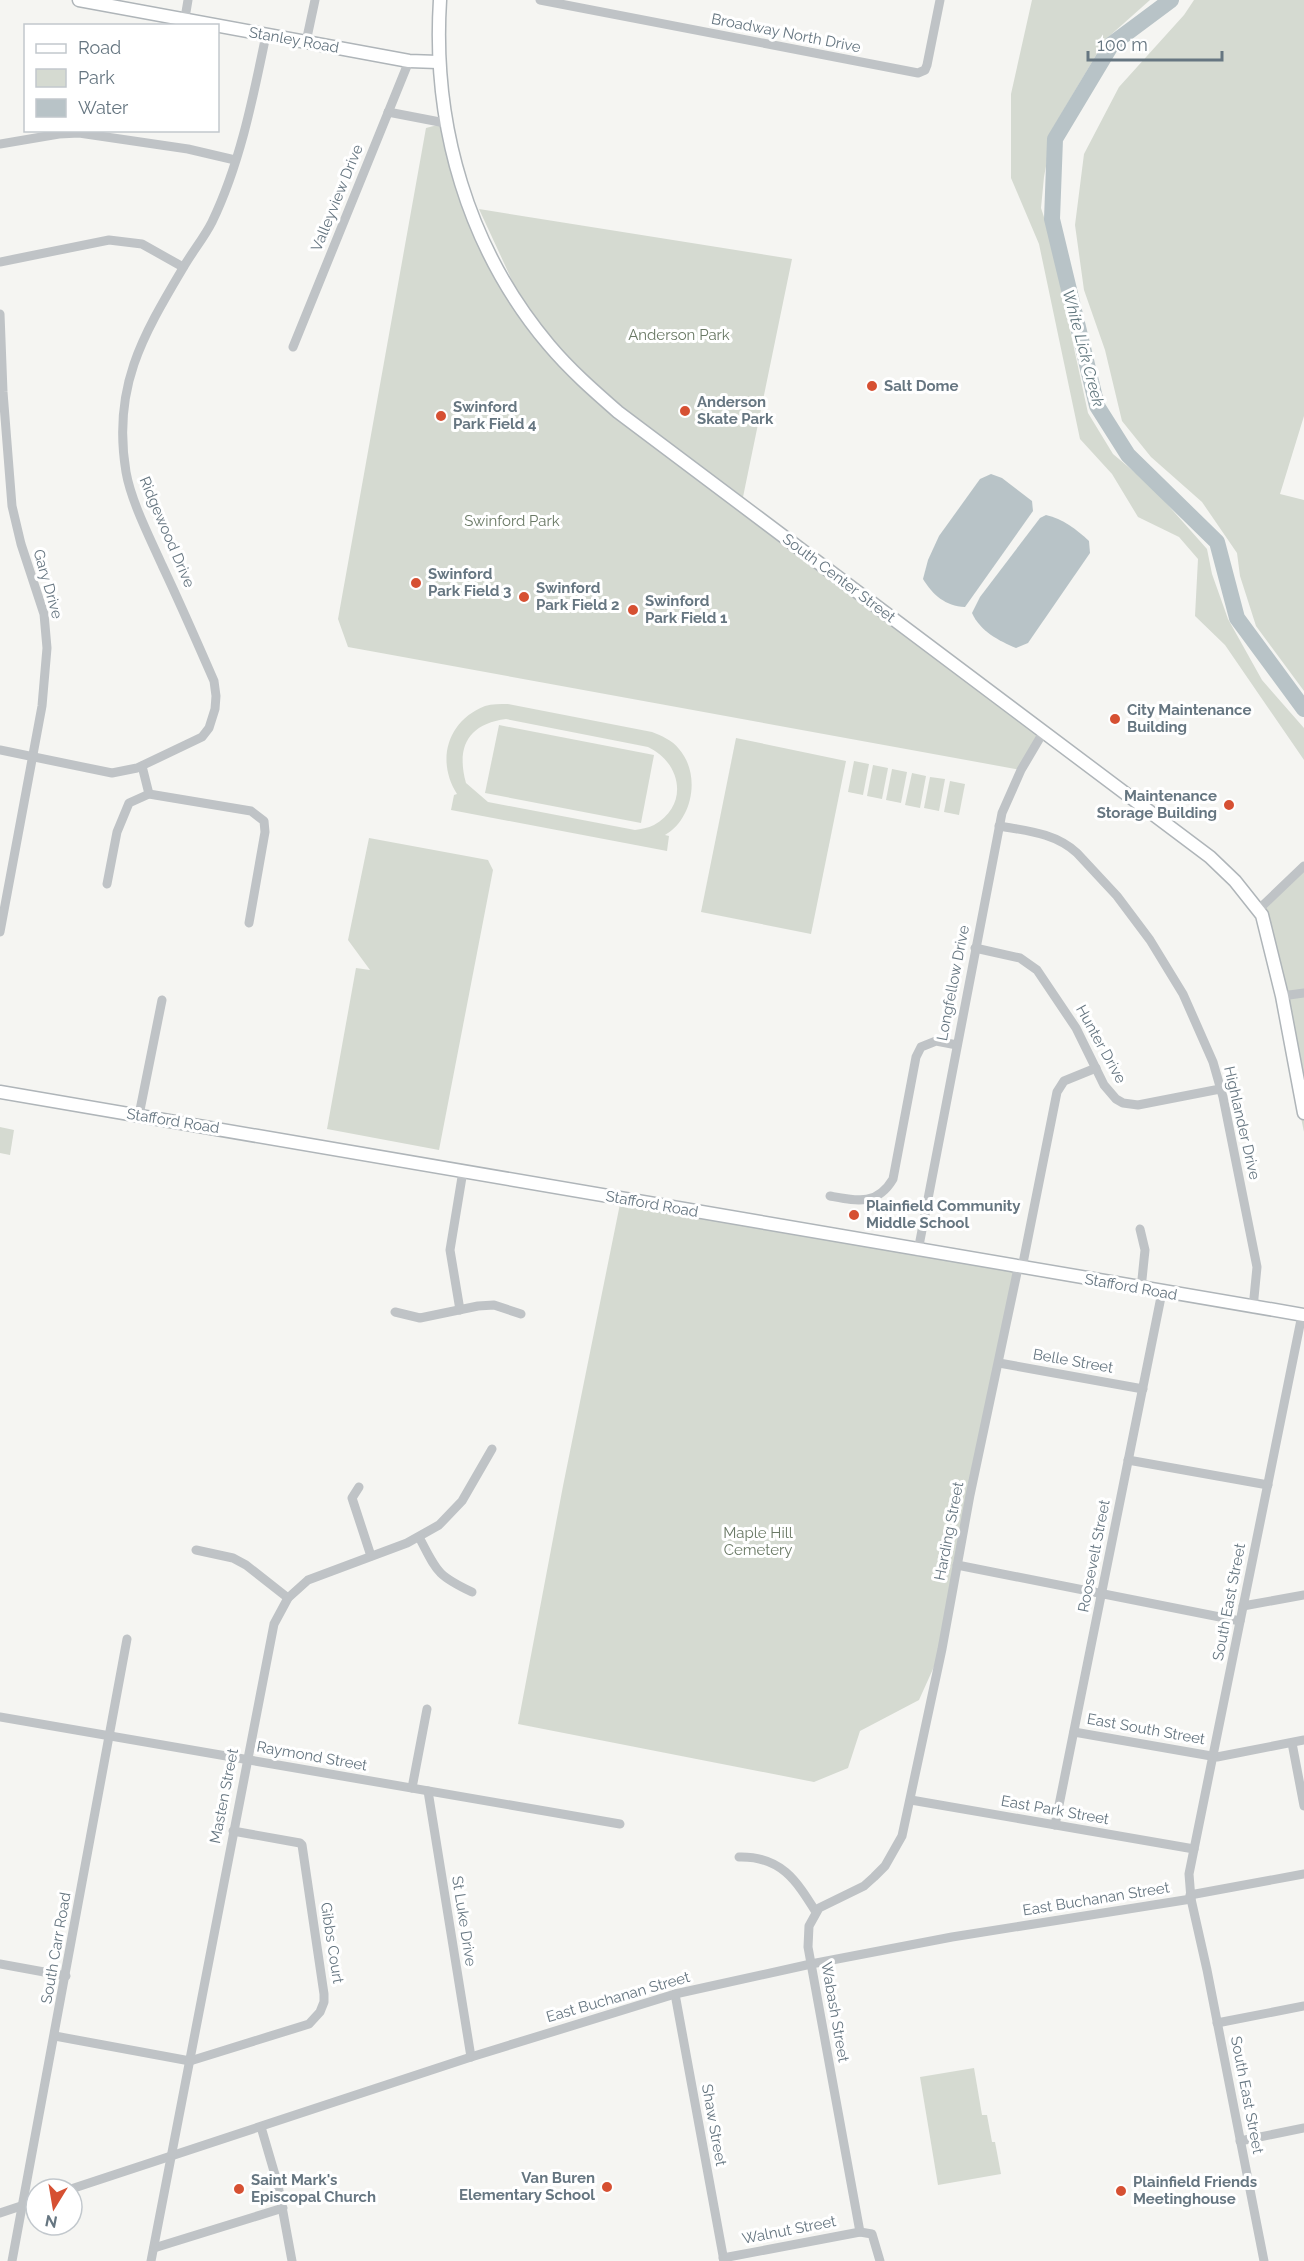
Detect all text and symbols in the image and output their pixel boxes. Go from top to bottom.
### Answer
street label: Broadway North Drive [710,10,862,56]
street label: Stanley Road [248,23,340,57]
legend [24,24,219,132]
scale bar [1088,24,1222,62]
text: 100 m [1097,34,1148,55]
text: Road [78,37,121,58]
text: Park [78,67,115,88]
text: Water [78,97,129,118]
street label: Valleyview Drive [307,142,367,254]
water label: White Lick Creek [1059,287,1108,409]
park label: Anderson Park [628,326,730,344]
place label: Salt Dome [884,377,959,395]
marker: Salt Dome [865,379,879,393]
place label: Anderson Skate Park [697,393,774,428]
place label: Swinford Park Field 4 [453,398,537,433]
marker: Anderson Skate Park [678,404,692,418]
marker: Swinford Park Field 4 [434,409,448,423]
street label: Ridgewood Drive [135,474,199,590]
park label: Swinford Park [464,512,560,530]
street label: South Center Street [779,530,899,626]
street label: Gary Drive [29,547,67,621]
place label: Swinford Park Field 3 [428,565,511,600]
marker: Swinford Park Field 3 [409,576,423,590]
place label: Swinford Park Field 2 [536,579,620,614]
marker: Swinford Park Field 2 [517,590,531,604]
place label: Swinford Park Field 1 [645,592,728,627]
marker: Swinford Park Field 1 [626,603,640,617]
place label: City Maintenance Building [1127,701,1251,736]
marker: City Maintenance Building [1108,712,1122,726]
place label: Maintenance Storage Building [1097,787,1217,822]
marker: Maintenance Storage Building [1222,798,1236,812]
street label: Longfellow Drive [933,924,973,1042]
street label: Hunter Drive [1072,1002,1130,1087]
street label: Highlander Drive [1220,1064,1264,1182]
street label: Stafford Road [125,1105,221,1137]
street label: Stafford Road [604,1187,700,1221]
place label: Plainfield Community Middle School [866,1197,1021,1232]
marker: Plainfield Community Middle School [847,1208,861,1222]
street label: Stafford Road [1083,1270,1179,1304]
street label: Belle Street [1031,1345,1115,1377]
street label: Harding Street [931,1480,967,1582]
street label: Roosevelt Street [1074,1498,1114,1614]
park label: Maple Hill Cemetery [723,1524,794,1559]
street label: South East Street [1209,1542,1249,1662]
street label: East South Street [1086,1710,1206,1748]
street label: Raymond Street [255,1737,369,1775]
street label: Masten Street [206,1747,242,1845]
street label: East Park Street [1000,1792,1110,1828]
street label: St Luke Drive [448,1874,480,1968]
street label: East Buchanan Street [1021,1878,1171,1920]
street label: South Carr Road [37,1891,75,2005]
street label: Gibbs Court [317,1901,347,1985]
street label: Wabash Street [817,1960,853,2064]
street label: East Buchanan Street [544,1968,692,2026]
street label: South East Street [1227,2035,1267,2155]
street label: Shaw Street [698,2083,730,2167]
place label: Van Buren Elementary School [459,2169,595,2204]
place label: Saint Mark's Episcopal Church [251,2171,376,2206]
place label: Plainfield Friends Meetinghouse [1133,2173,1257,2208]
north arrow [24,2177,84,2237]
marker: Van Buren Elementary School [600,2180,614,2194]
marker: Saint Mark's Episcopal Church [232,2182,246,2196]
marker: Plainfield Friends Meetinghouse [1114,2184,1128,2198]
text: N [43,2211,59,2232]
street label: Walnut Street [741,2212,837,2248]

